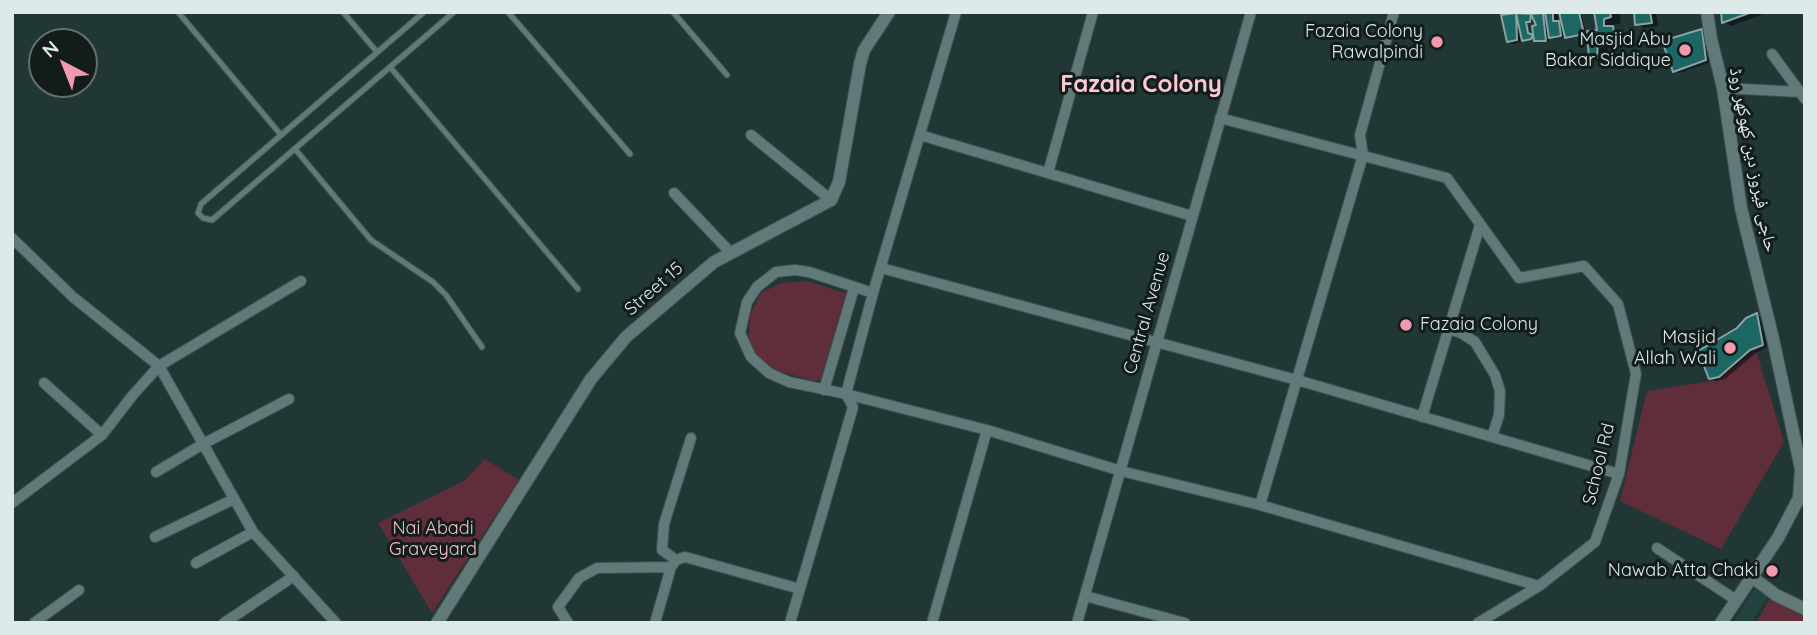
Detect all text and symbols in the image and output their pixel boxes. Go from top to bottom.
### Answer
place label: Fazaia Colony Rawalpindi [1305,21,1423,64]
north arrow [28,28,98,98]
place label: Masjid Abu Bakar Siddique [1545,29,1671,72]
marker: Fazaia Colony Rawalpindi [1429,34,1445,50]
text: N [37,35,64,62]
marker: Masjid Abu Bakar Siddique [1677,42,1693,58]
street label: حاجی فیروز دین کھوکھر روڈ [1725,66,1781,254]
district label: Fazaia Colony [1060,71,1222,99]
street label: Central Avenue [1119,249,1175,377]
street label: Street 15 [620,258,688,320]
place label: Fazaia Colony [1420,314,1538,336]
marker: Fazaia Colony [1398,317,1414,333]
place label: Masjid Allah Wali [1634,327,1716,370]
marker: Masjid Allah Wali [1722,340,1738,356]
street label: School Rd [1578,421,1620,507]
park label: Nai Abadi Graveyard [389,518,477,560]
place label: Nawab Atta Chaki [1608,560,1758,582]
marker: Nawab Atta Chaki [1764,563,1780,579]

